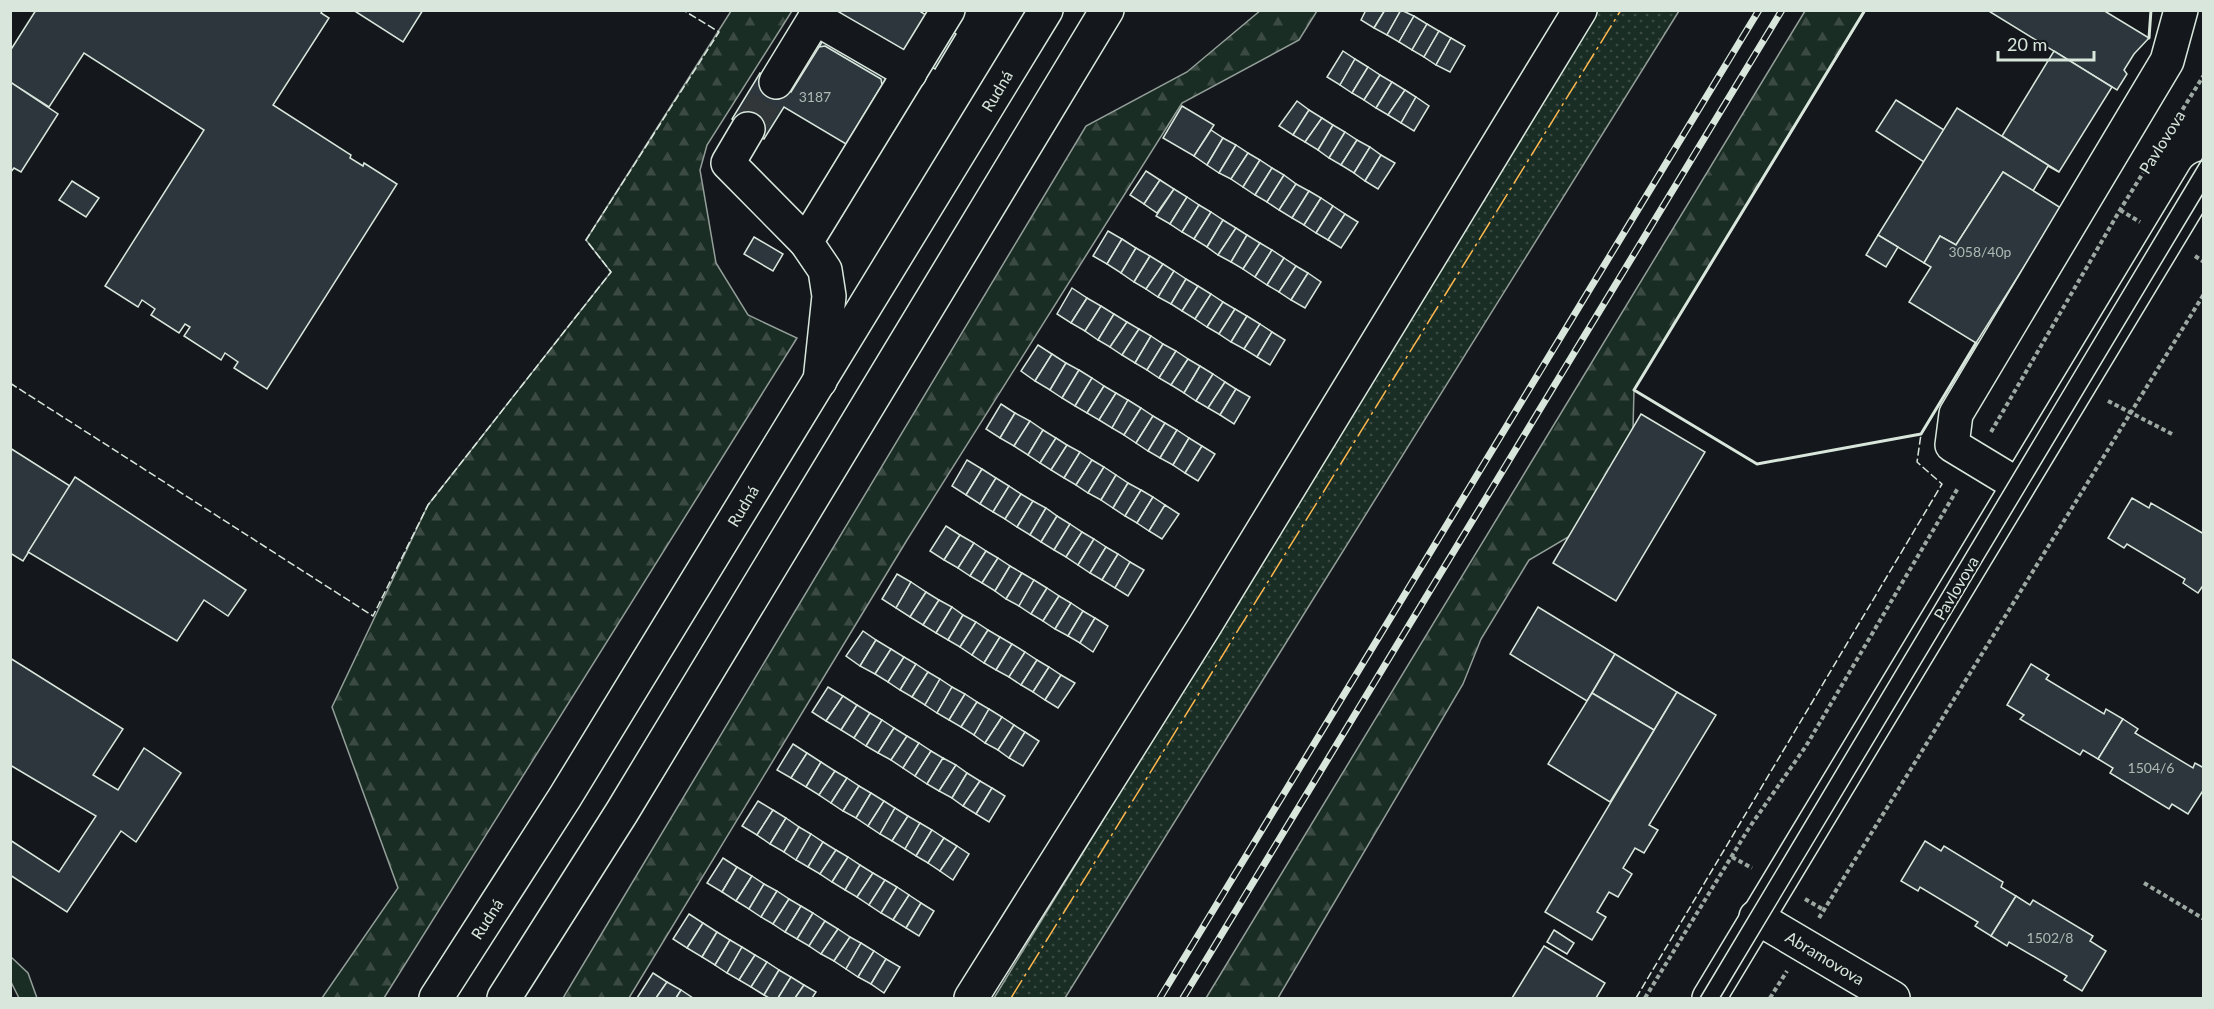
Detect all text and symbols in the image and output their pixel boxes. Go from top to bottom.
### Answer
scale bar [1998,24,2094,62]
text: 20 m [2007,33,2047,55]
street label: Rudná [977,67,1016,115]
house number: 3187 [799,88,831,105]
street label: Pavlovova [2135,107,2188,177]
house number: 3058/40p [1949,243,2012,260]
street label: Rudná [723,482,762,530]
street label: Pavlovova [1929,552,1982,623]
house number: 1504/6 [2128,759,2174,776]
street label: Rudná [467,895,507,943]
street label: Abramovova [1783,927,1868,988]
house number: 1502/8 [2027,929,2073,946]

